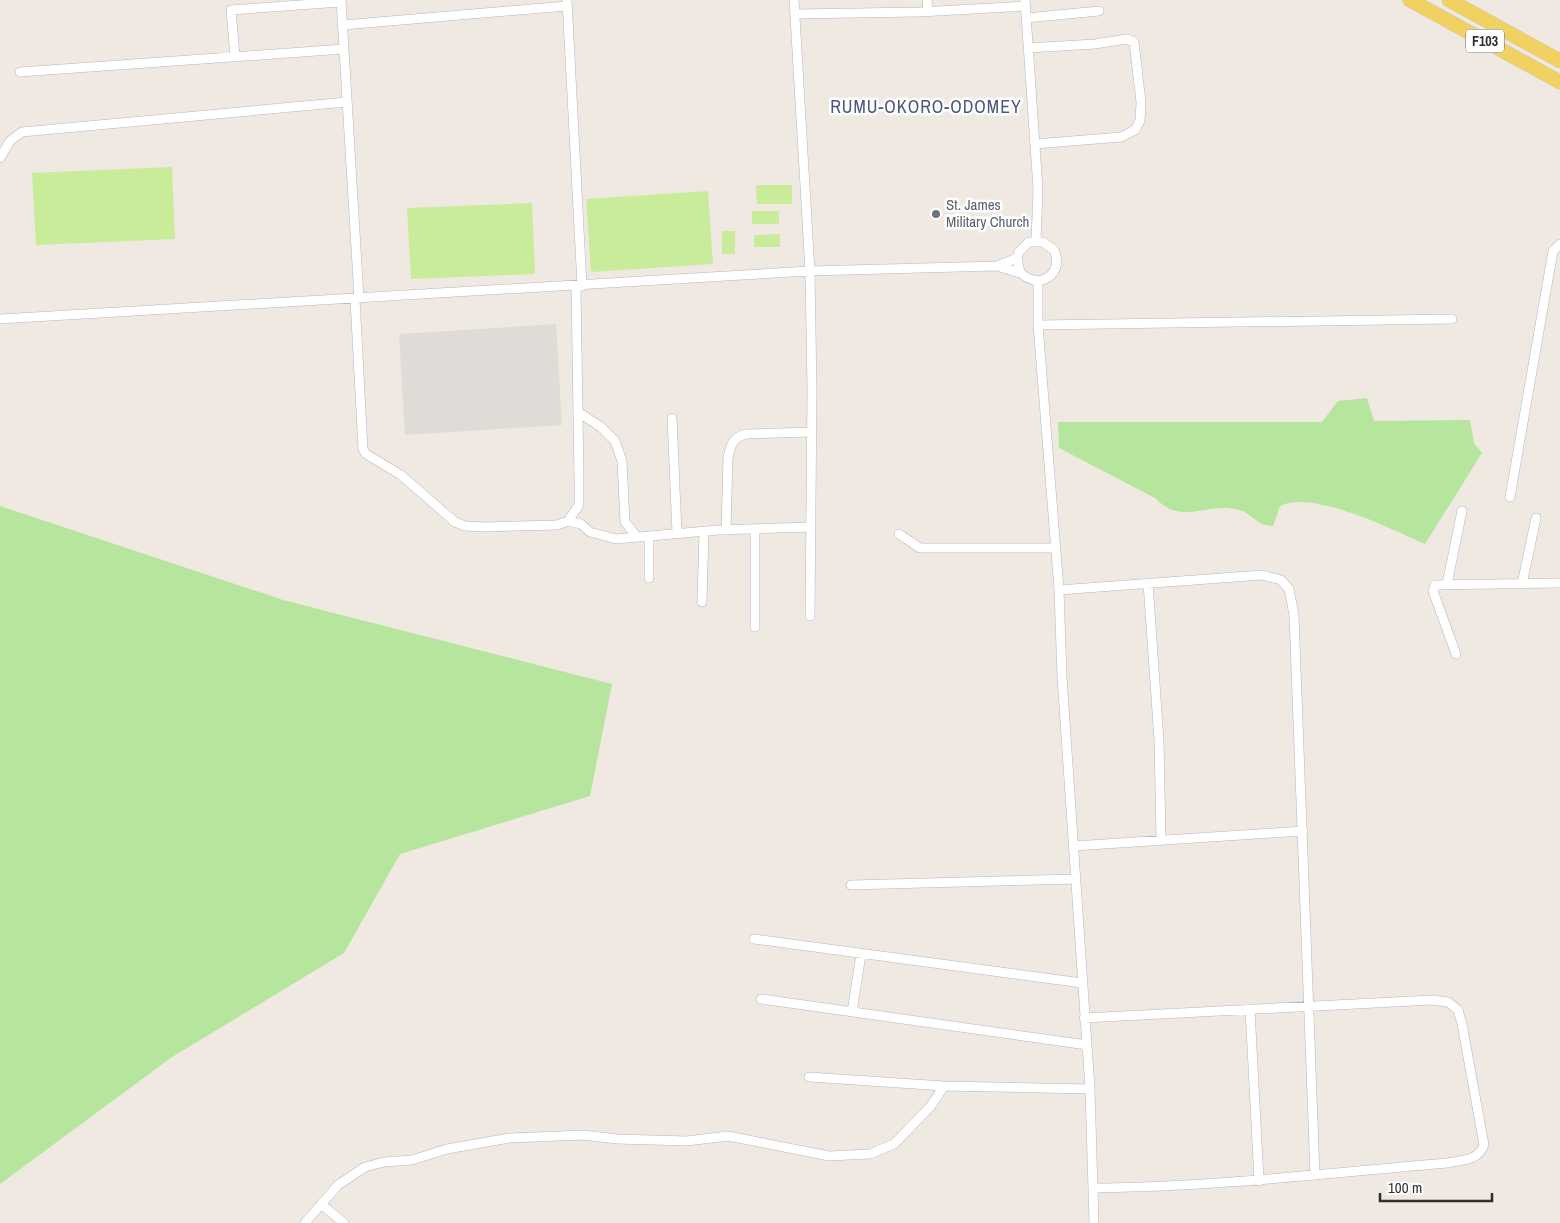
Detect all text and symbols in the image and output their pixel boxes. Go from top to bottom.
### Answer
road number: F103 [1466,29,1504,52]
district label: RUMU-OKORO-ODOMEY [830,94,1022,119]
place label: St. James Military Church [946,194,1029,232]
marker: St. James Military Church [930,208,942,220]
scale bar [1380,1170,1492,1202]
text: 100 m [1388,1177,1422,1198]

